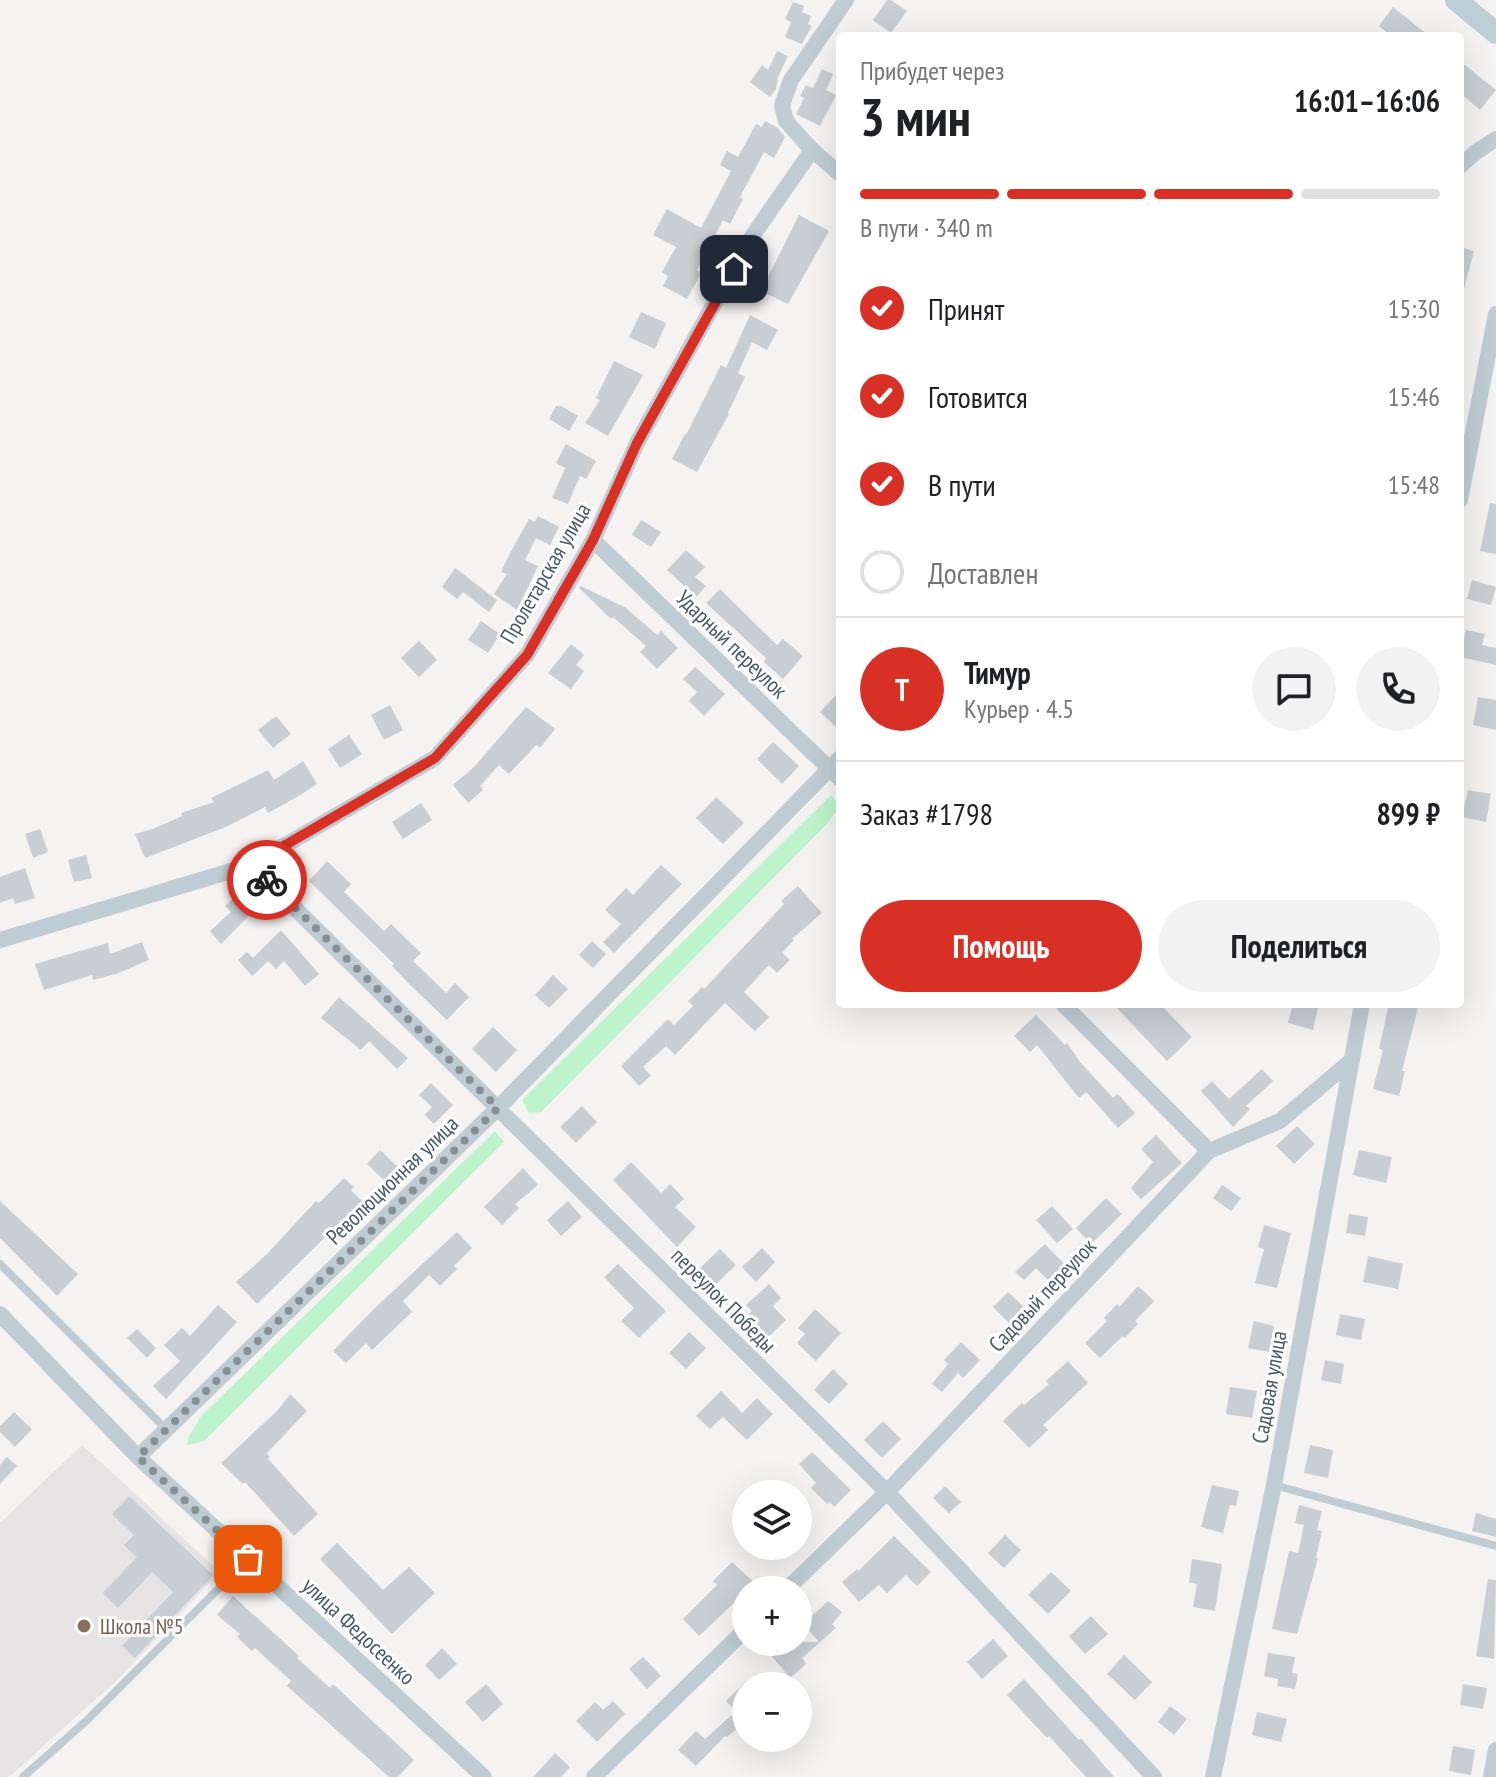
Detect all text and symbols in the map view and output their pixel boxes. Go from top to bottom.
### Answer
text: Прибудет через [860,54,1004,87]
text: 16:01–16:06 [1294,81,1440,120]
text: 3 мин [860,83,971,150]
text: В пути · 340 m [860,211,993,244]
pin [700,235,768,303]
icon: home [712,247,756,291]
icon: check [860,286,904,330]
text: Принят [928,289,1004,328]
text: 15:30 [1388,292,1440,325]
icon: check [860,374,904,418]
text: Готовится [928,377,1028,416]
text: 15:46 [1388,380,1440,413]
icon: check [860,462,904,506]
text: В пути [928,465,996,504]
text: 15:48 [1388,468,1440,501]
street label: Пролетарская улица [494,498,596,648]
text: Доставлен [928,553,1038,592]
street label: Ударный переулок [671,584,794,704]
button: chat [1252,647,1336,731]
button: phone [1356,647,1440,731]
text: Тимур [964,653,1031,692]
text: Т [895,670,909,709]
text: Курьер · 4.5 [964,692,1074,725]
text: Заказ #1798 [860,794,993,833]
text: 899 ₽ [1376,794,1440,833]
courier [227,840,307,920]
icon: bike [245,858,289,902]
button: Помощь [860,900,1142,992]
button: Поделиться [1158,900,1440,992]
street label: Революционная улица [320,1110,464,1250]
street label: Садовый переулок [982,1232,1102,1358]
street label: переулок Победы [666,1242,782,1358]
street label: Садовая улица [1245,1328,1293,1446]
map controls [732,1480,812,1752]
button: layers [732,1480,812,1560]
pin [214,1525,282,1593]
icon: bag [226,1537,270,1581]
street label: улица Федосеенко [297,1572,421,1690]
button: + [732,1576,812,1656]
place label: Школа №5 [100,1612,184,1640]
marker: Школа №5 [75,1617,93,1635]
button: − [732,1672,812,1752]

